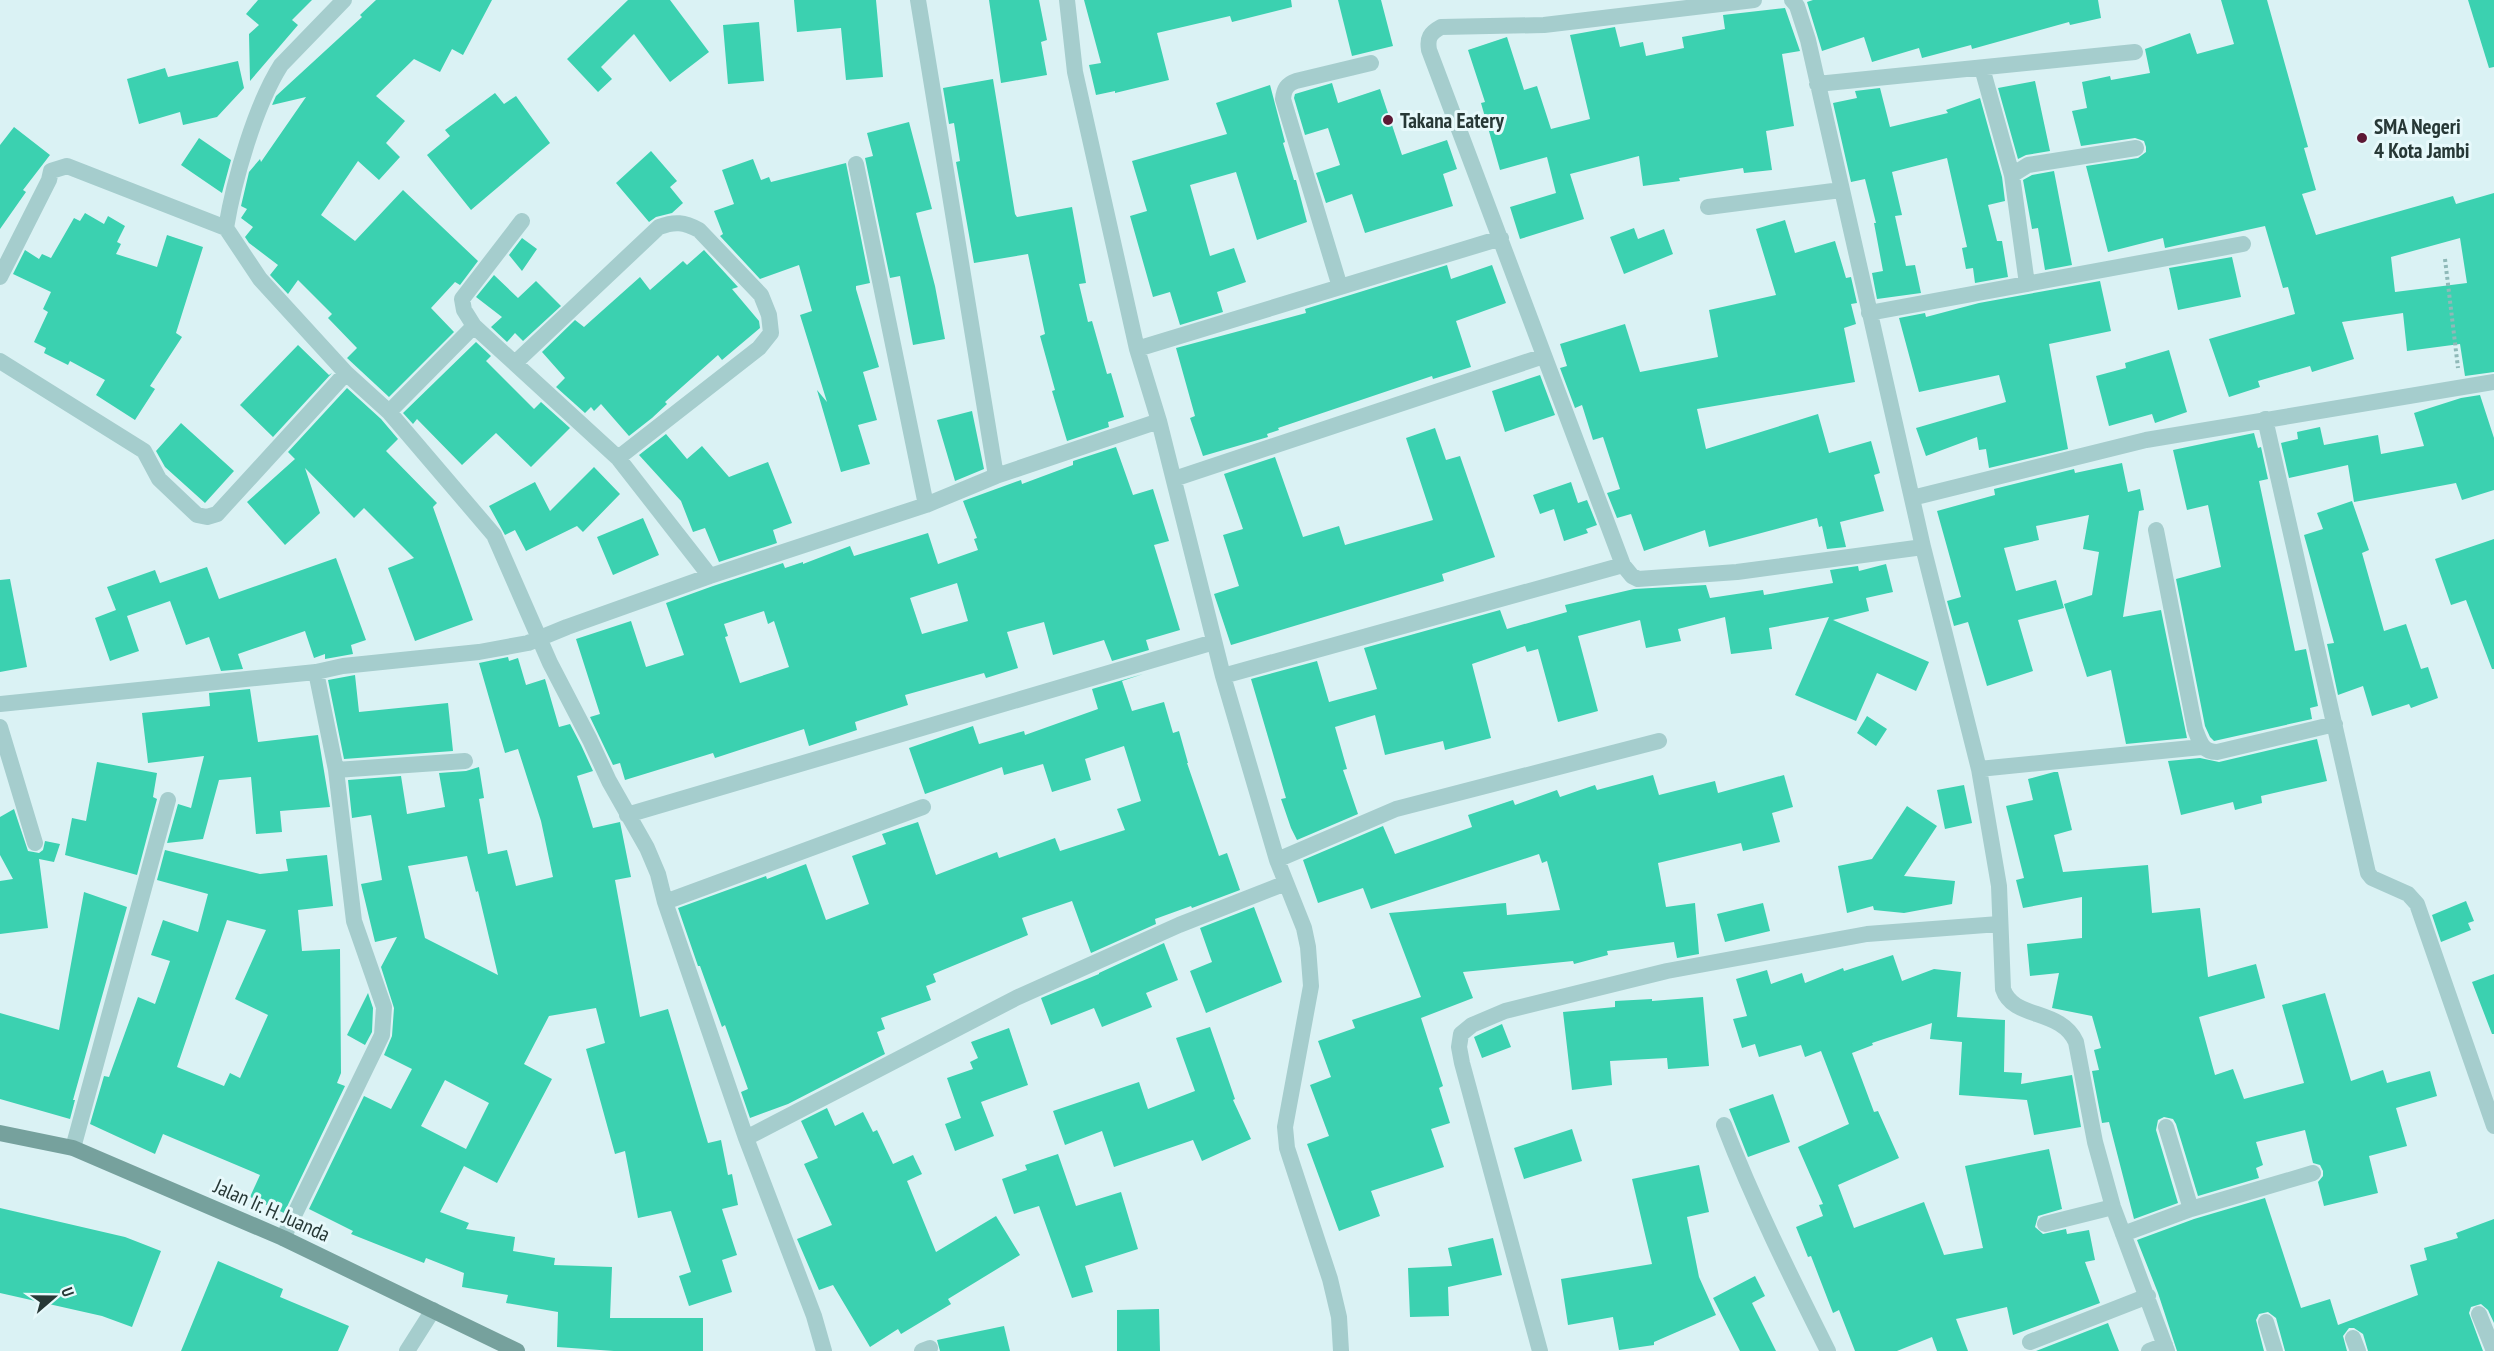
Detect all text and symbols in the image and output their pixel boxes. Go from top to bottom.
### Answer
place label: Takana Eatery [1400,107,1505,134]
marker: Takana Eatery [1381,113,1395,127]
place label: SMA Negeri 4 Kota Jambi [2374,113,2470,164]
marker: SMA Negeri 4 Kota Jambi [2355,131,2369,145]
street label: Jalan Ir. H. Juanda [209,1172,334,1248]
north arrow [24,1267,84,1327]
text: U [57,1285,79,1299]

